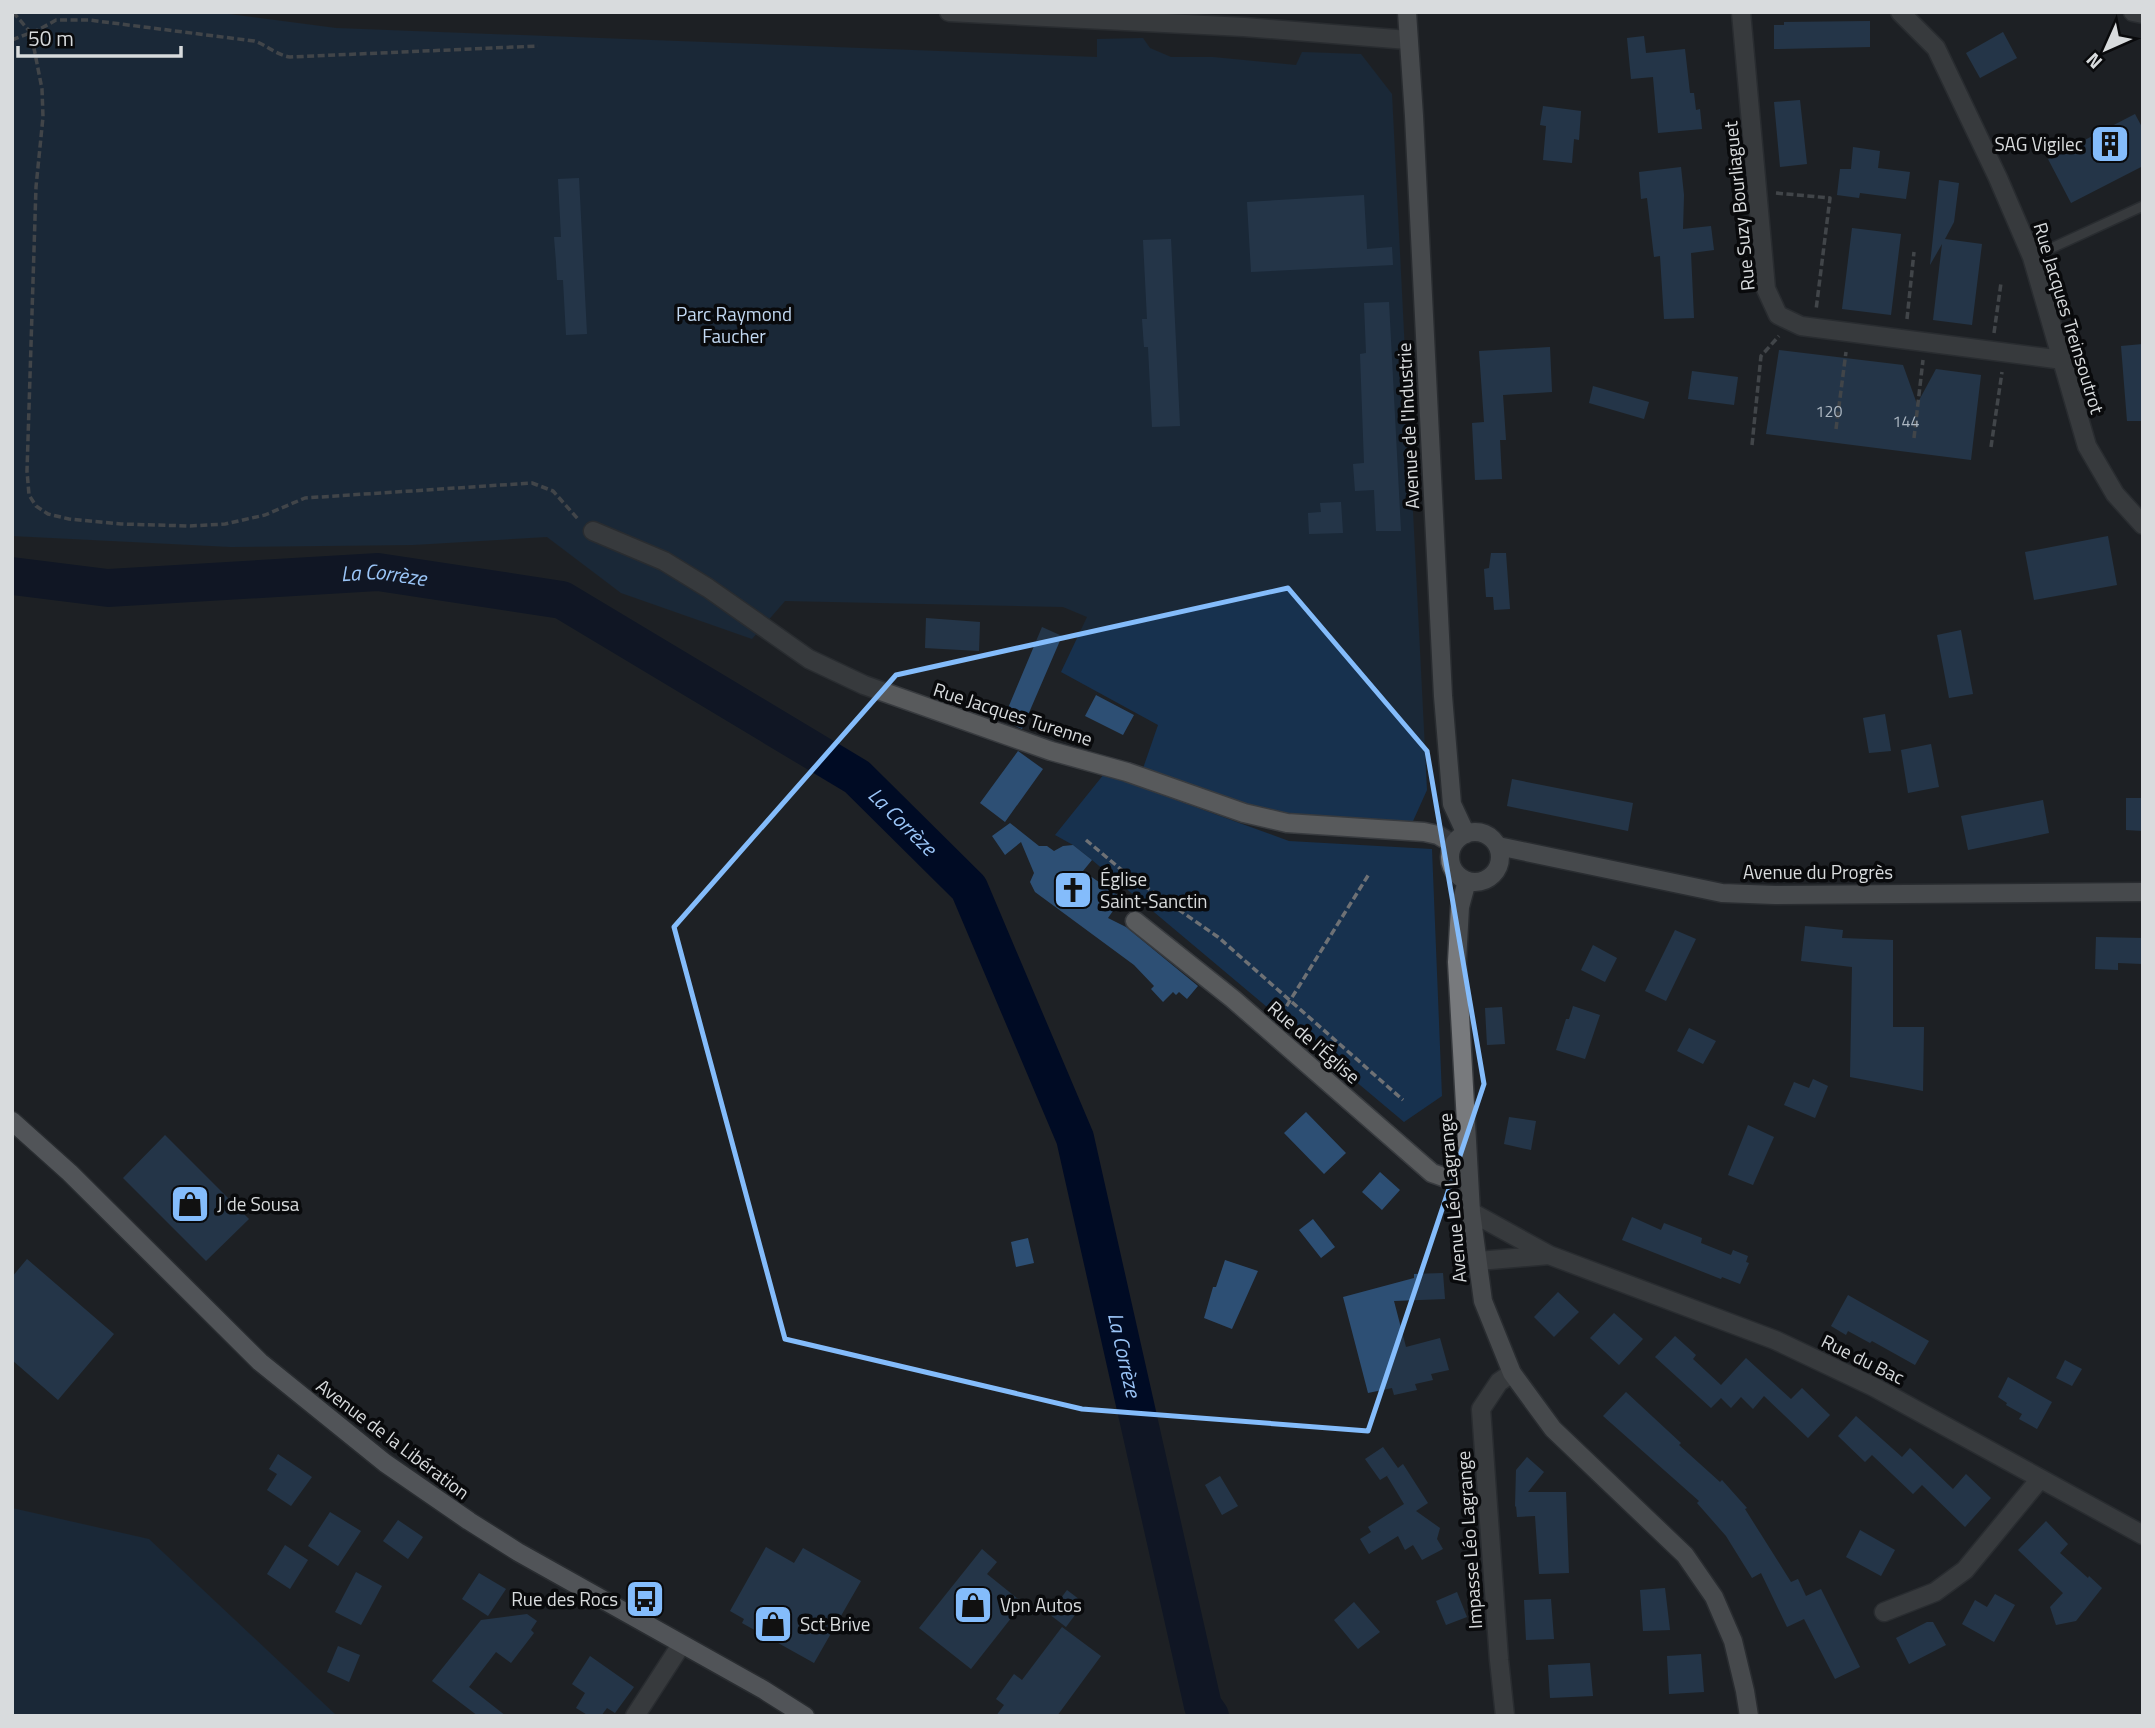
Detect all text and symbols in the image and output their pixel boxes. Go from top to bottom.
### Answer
scale bar [18,14,180,58]
north arrow [2071,14,2141,84]
text: 50 m [28,22,74,54]
text: N [2079,46,2109,76]
street label: Rue Suzy Bourliaguet [1715,119,1762,292]
building icon: SAG Vigilec [2089,123,2131,165]
place label: SAG Vigilec [1994,129,2083,158]
street label: Rue Jacques Treinsoutrot [2027,219,2112,417]
park label: Parc Raymond Faucher [676,299,792,350]
street label: Avenue de l'Industrie [1389,342,1426,510]
house number: 120 [1816,399,1842,423]
house number: 144 [1893,409,1919,433]
water label: La Corrèze [340,555,430,594]
street label: Rue Jacques Turenne [930,674,1096,753]
water label: La Corrèze [861,779,946,864]
street label: Avenue du Progrès [1743,857,1893,886]
place label: Église Saint-Sanctin [1100,864,1208,915]
church icon: Église Saint-Sanctin [1052,869,1094,911]
street label: Rue de l'Église [1262,993,1367,1090]
street label: Avenue Léo Lagrange [1430,1112,1473,1284]
shop icon: J de Sousa [169,1183,211,1225]
place label: J de Sousa [217,1189,300,1218]
water label: La Corrèze [1100,1309,1150,1401]
street label: Rue du Bac [1817,1326,1910,1391]
street label: Avenue de la Libération [310,1371,476,1506]
street label: Impasse Léo Lagrange [1448,1450,1489,1630]
bus stop icon: Rue des Rocs [624,1578,666,1620]
place label: Rue des Rocs [511,1584,618,1613]
shop icon: Vpn Autos [952,1584,994,1626]
place label: Vpn Autos [1000,1590,1082,1619]
shop icon: Sct Brive [752,1603,794,1645]
place label: Sct Brive [800,1609,870,1638]

